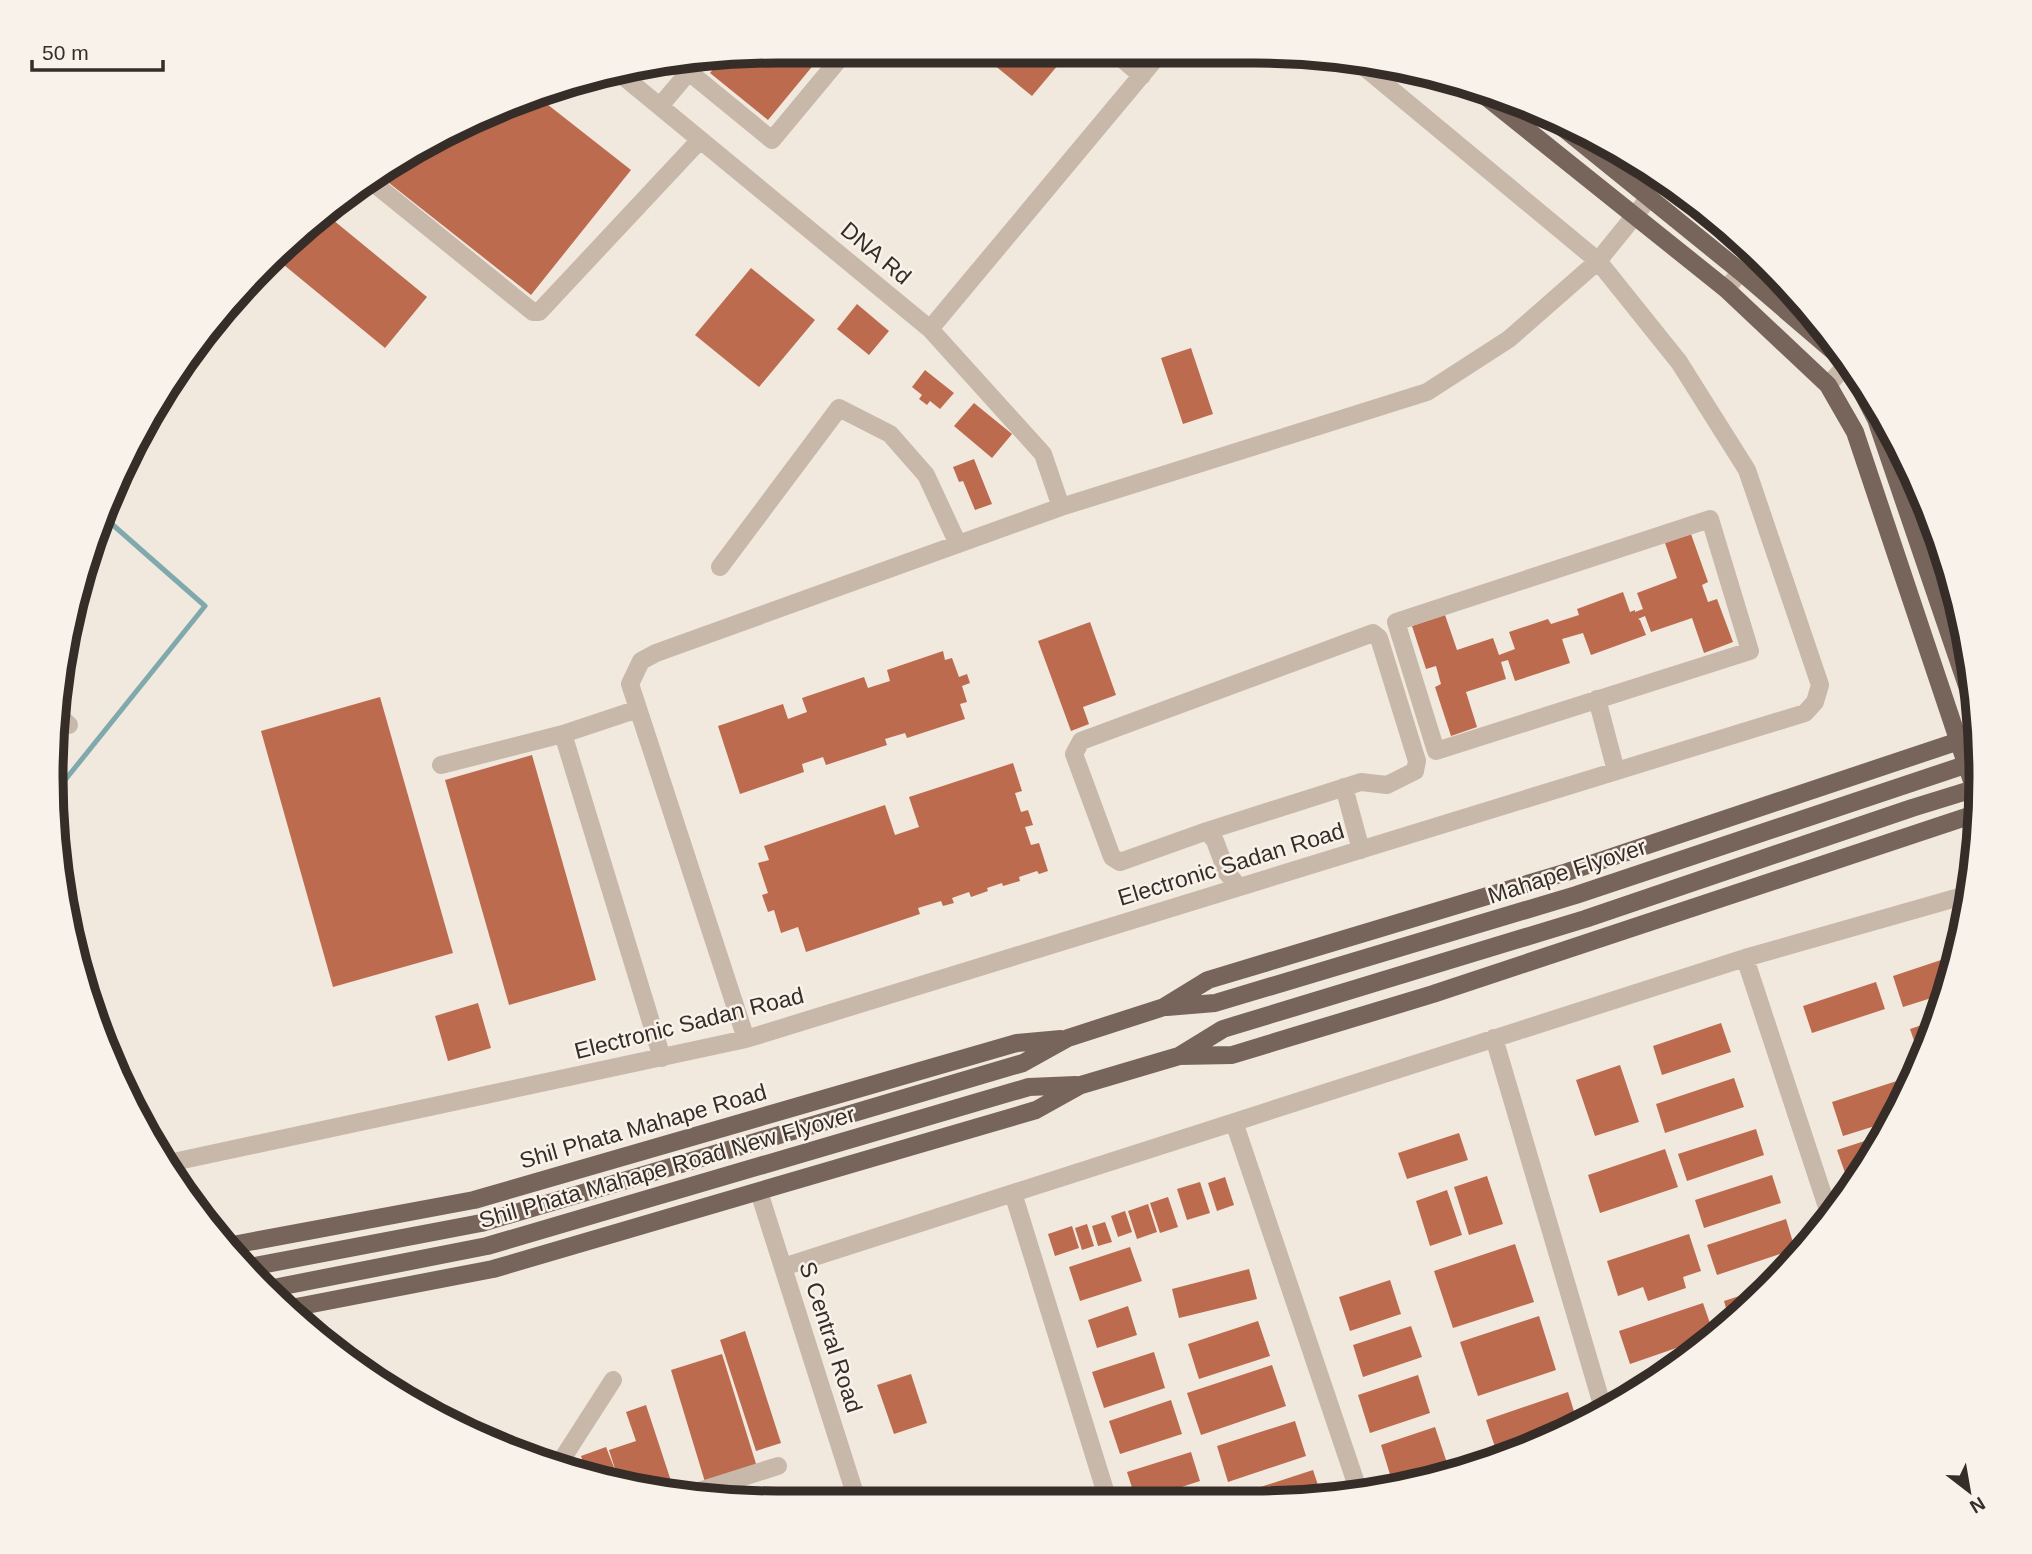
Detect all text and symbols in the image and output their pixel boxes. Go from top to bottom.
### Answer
scale bar [32,28,163,72]
text: 50 m [42,41,89,64]
street label: DNA Rd [836,216,916,290]
street label: Electronic Sadan Road [1115,817,1347,911]
street label: Mahape Flyover [1485,833,1650,909]
street label: Electronic Sadan Road [572,982,806,1064]
street label: Shil Phata Mahape Road [517,1078,769,1174]
street label: Shil Phata Mahape Road New Flyover [476,1101,858,1233]
street label: S Central Road [794,1258,868,1416]
north arrow [1934,1456,2004,1526]
text: N [1966,1493,1989,1518]

